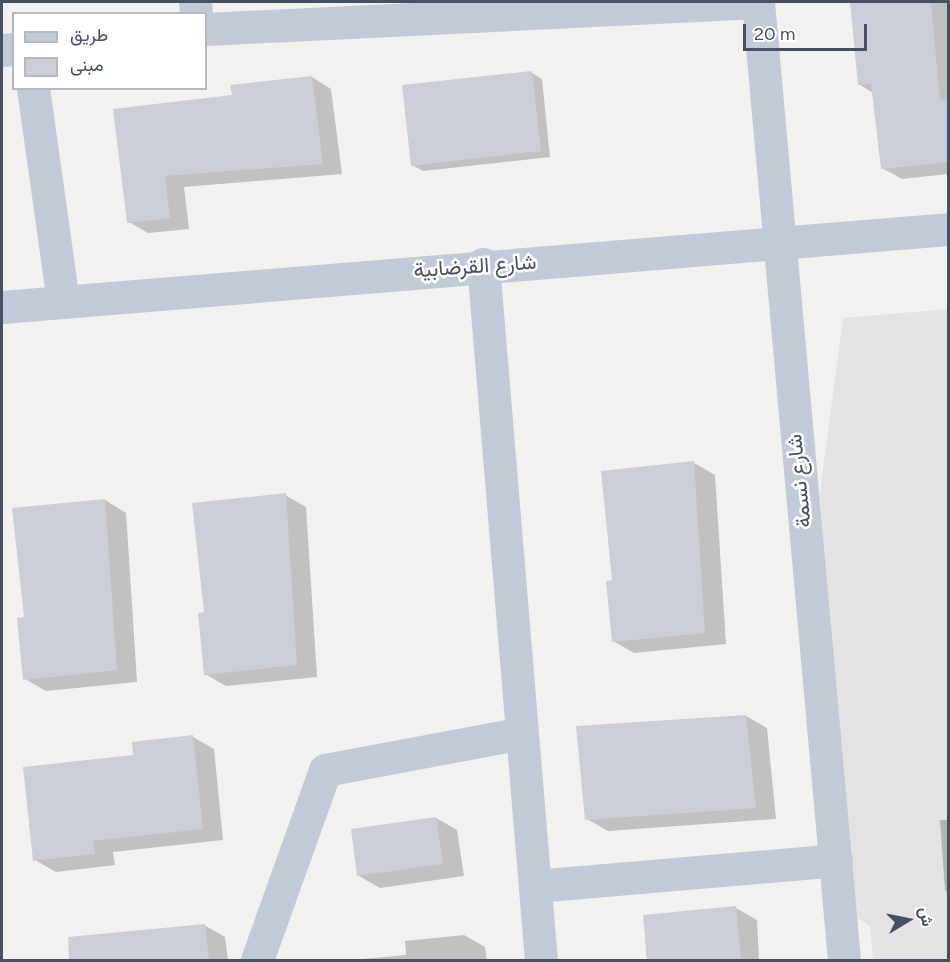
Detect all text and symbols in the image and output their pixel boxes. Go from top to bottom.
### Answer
legend [12,12,207,90]
scale bar [746,12,870,50]
text: 20 m [754,23,795,45]
text: طريق [70,24,108,46]
text: مبنى [70,54,104,76]
street label: شارع القرضابية [413,249,537,283]
street label: شارع نسمة [782,433,816,529]
north arrow [878,890,938,950]
text: ش [915,906,937,928]

